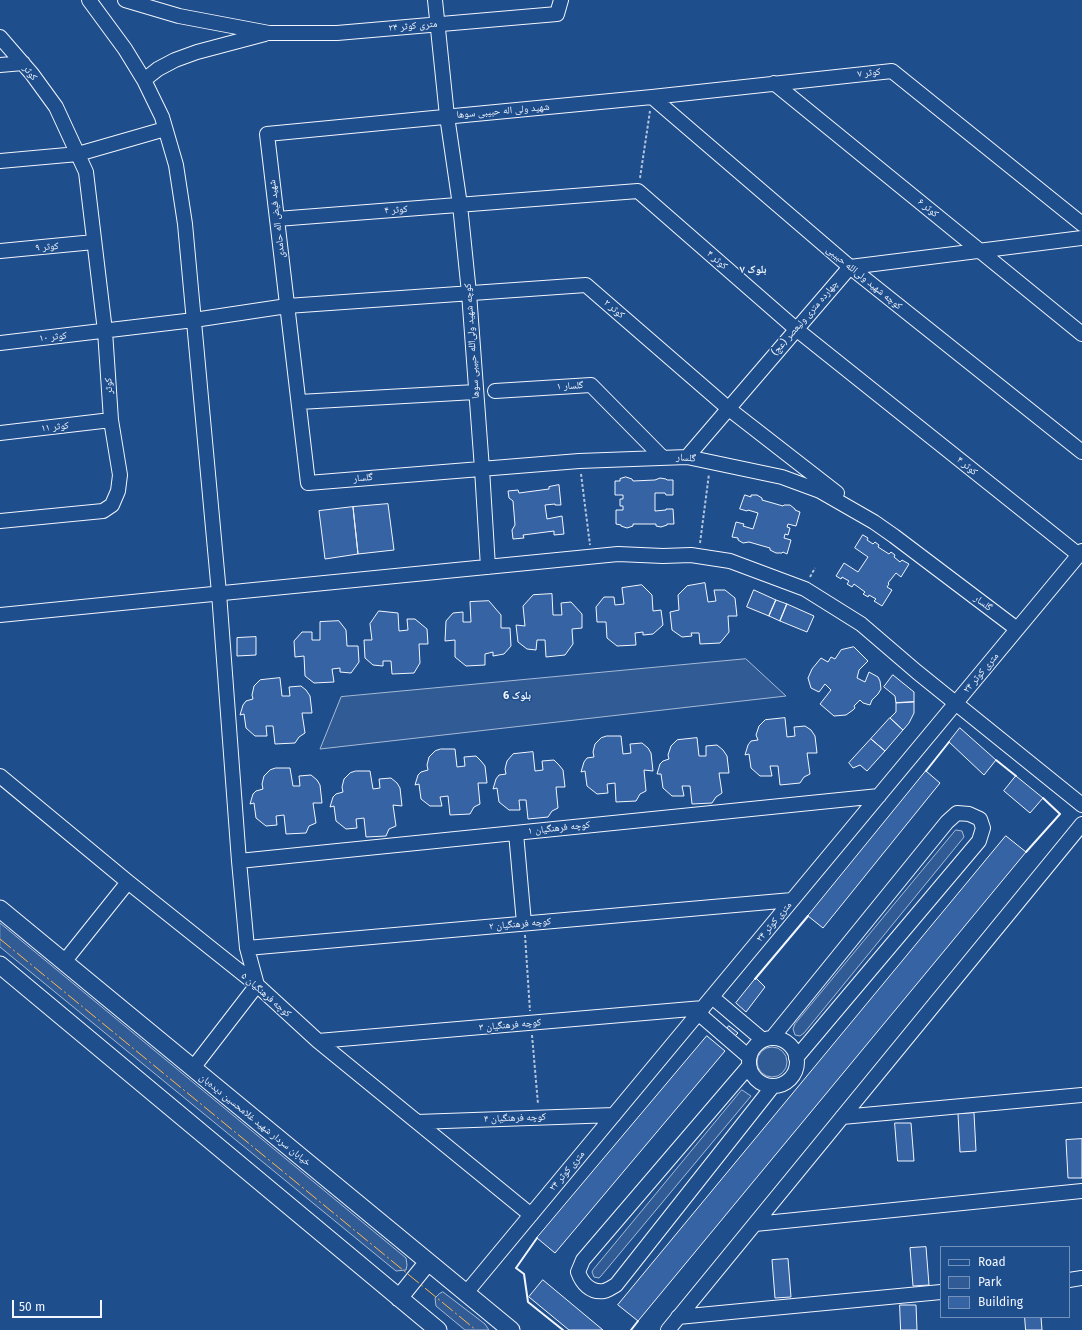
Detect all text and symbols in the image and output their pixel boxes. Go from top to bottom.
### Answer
street label: ۲۴ متری کوثر [388,18,438,34]
street label: کوثر [20,63,40,83]
street label: کوثر ۷ [857,66,881,80]
street label: شهید ولی اله حبیبی سوها [456,101,550,121]
street label: شهید فیض اله حامدی [266,179,288,259]
street label: کوثر ۶ [915,196,941,220]
street label: کوثر ۴ [384,203,408,217]
street label: کوثر ۹ [35,240,59,254]
street label: کوچه شهید ولی‌الله حبیبی [824,244,904,312]
street label: کوثر ۴ [704,248,730,272]
district label: بلوک ۷ [739,263,767,277]
street label: چهارده متری ولیعصر (عج) [769,278,841,358]
street label: کوچه شهید ولی‌الله حبیبی سوها [462,283,482,399]
street label: کوثر ۲ [601,297,627,321]
street label: کوثر ۱۰ [38,330,68,344]
street label: کوثر [103,378,115,394]
street label: گلسار ۱ [556,379,584,393]
street label: کوثر ۱۱ [40,420,70,434]
street label: گلسار [676,451,696,465]
street label: کوثر ۴ [954,454,980,478]
street label: گلسار [353,471,373,485]
street label: گلسار [972,592,994,614]
street label: ۲۴ متری کوثر [961,650,1001,696]
district label: بلوک 6 [503,689,531,703]
street label: کوچه فرهنگیان ۱ [527,819,591,837]
street label: ۲۴ متری کوثر [754,899,794,945]
street label: کوچه فرهنگیان ۲ [488,915,552,933]
street label: کوچه فرهنگیان ۵ [239,970,293,1020]
street label: کوچه فرهنگیان ۳ [478,1016,542,1034]
street label: خیابان سردار شهید غلامحسین دیده‌بان [197,1071,313,1169]
street label: کوچه فرهنگیان ۴ [484,1111,546,1125]
street label: ۲۴ متری کوثر [547,1148,587,1194]
legend [940,1246,1070,1318]
text: Road [978,1255,1006,1269]
text: Park [978,1275,1002,1289]
scale bar [14,1292,104,1318]
text: Building [978,1295,1023,1309]
text: 50 m [19,1300,45,1314]

